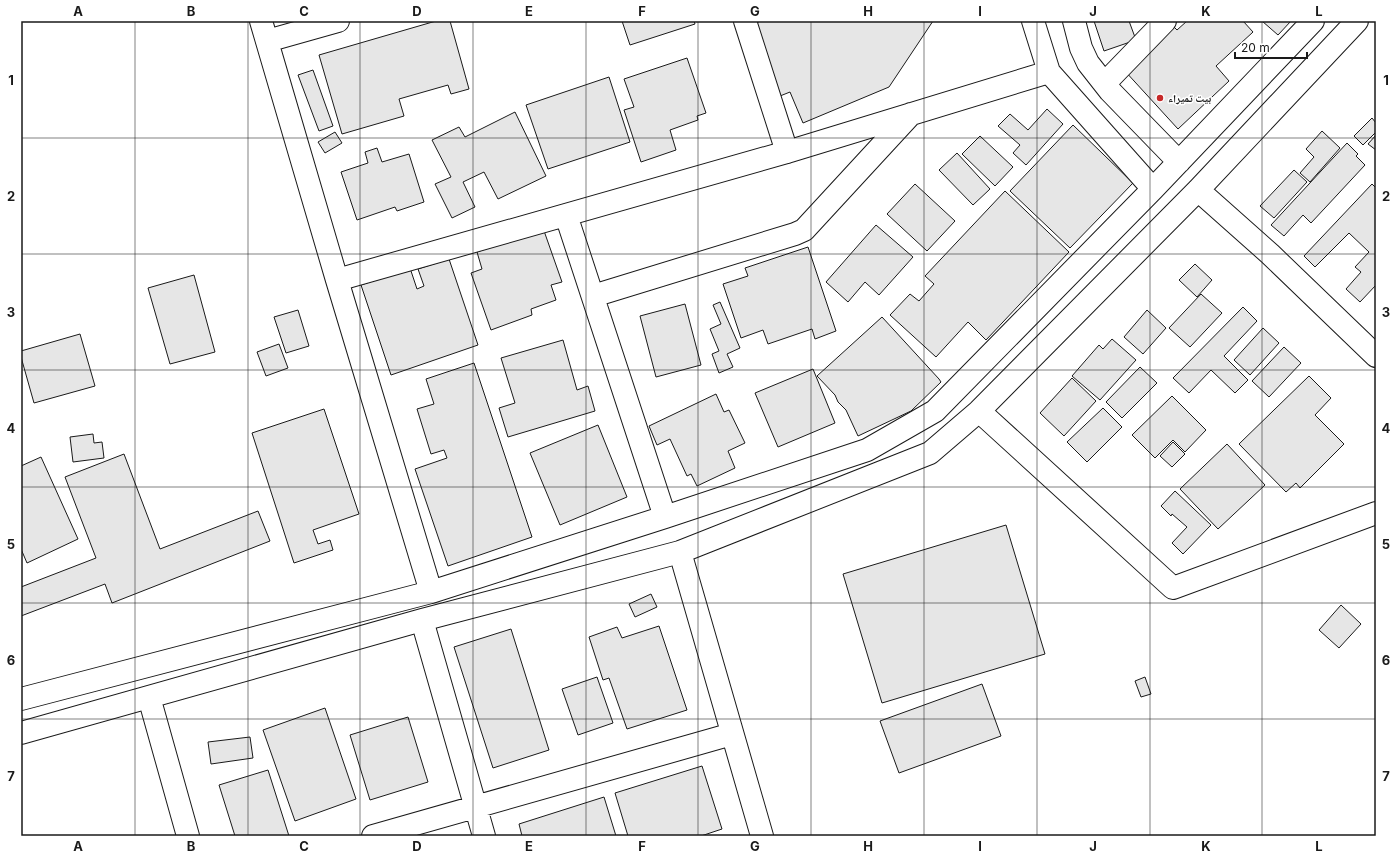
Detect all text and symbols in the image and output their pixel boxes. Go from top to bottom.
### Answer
text: A [73,3,83,19]
text: B [187,3,196,19]
text: C [299,3,309,19]
text: D [412,3,422,19]
text: E [525,3,533,19]
text: F [638,3,646,19]
text: G [750,3,760,19]
text: H [863,3,873,19]
text: I [978,3,982,19]
text: J [1089,3,1097,19]
text: K [1201,3,1211,19]
text: L [1315,3,1323,19]
scale bar [1235,34,1307,60]
text: 20 m [1241,40,1270,55]
text: 1 [8,72,14,88]
text: 1 [1383,72,1389,88]
place label: بيت تميراء [1168,91,1211,105]
marker: بيت تميراء [1155,93,1165,103]
text: 2 [7,188,15,204]
text: 2 [1382,188,1390,204]
text: 3 [7,304,15,320]
text: 3 [1382,304,1390,320]
text: 4 [7,420,16,436]
text: 4 [1382,420,1391,436]
text: 5 [7,536,15,552]
text: 5 [1382,536,1390,552]
text: 6 [7,652,15,668]
text: 6 [1382,652,1390,668]
text: 7 [7,768,15,784]
text: 7 [1382,768,1390,784]
text: A [73,838,83,854]
text: B [187,838,196,854]
text: C [299,838,309,854]
text: D [412,838,422,854]
text: E [525,838,533,854]
text: F [638,838,646,854]
text: G [750,838,760,854]
text: H [863,838,873,854]
text: I [978,838,982,854]
text: J [1089,838,1097,854]
text: K [1201,838,1211,854]
text: L [1315,838,1323,854]

